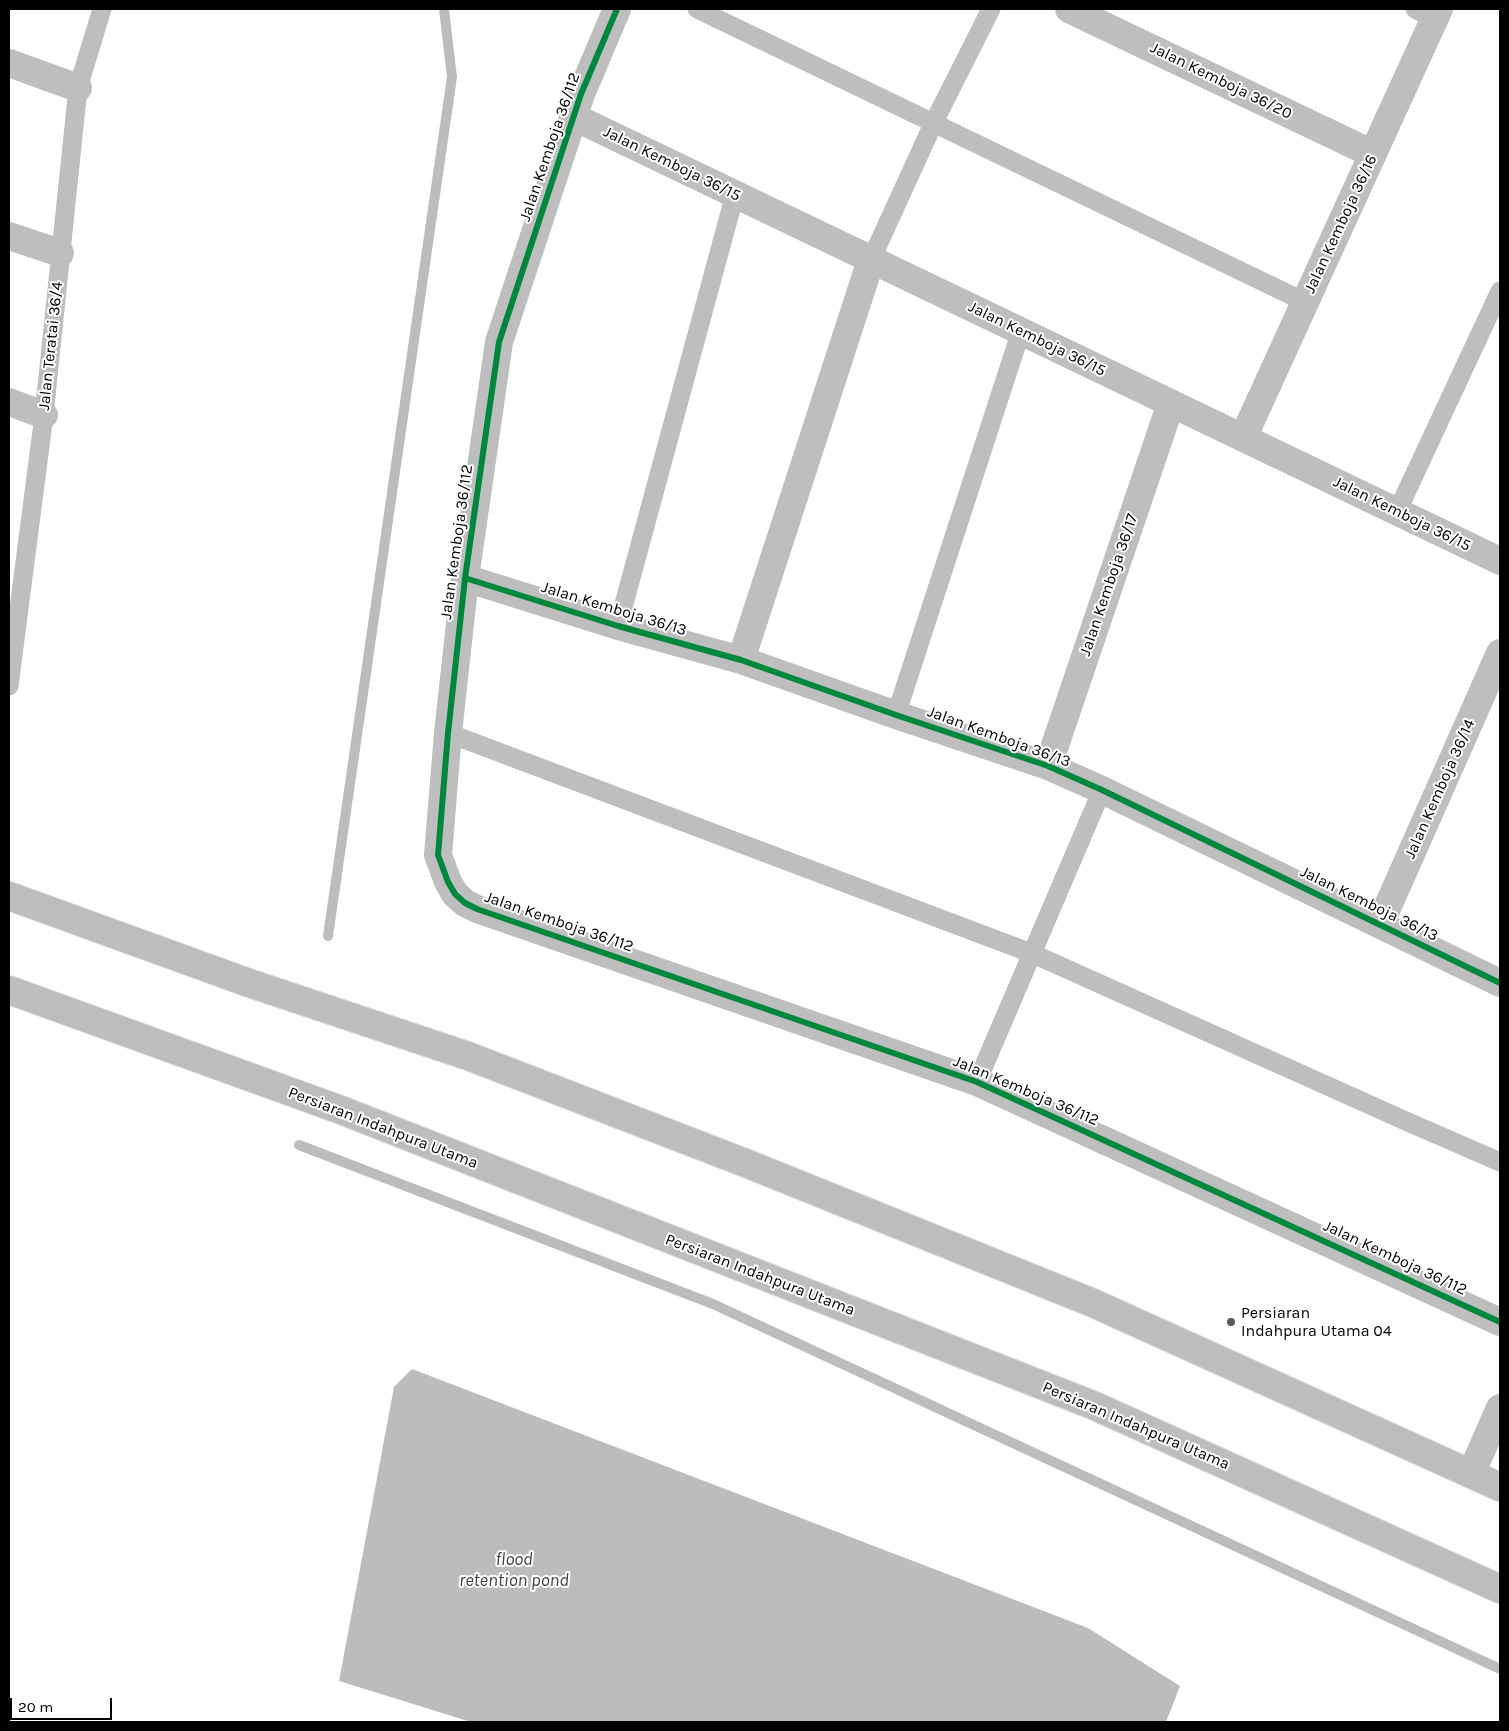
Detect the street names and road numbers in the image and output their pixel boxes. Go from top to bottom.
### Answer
street label: Jalan Kemboja 36/20 [1147,38,1295,124]
street label: Jalan Kemboja 36/112 [516,70,584,224]
street label: Jalan Kemboja 36/15 [600,122,744,206]
street label: Jalan Kemboja 36/16 [1300,152,1382,296]
street label: Jalan Teratai 36/4 [35,281,67,411]
street label: Jalan Kemboja 36/15 [965,297,1109,381]
street label: Jalan Kemboja 36/112 [437,463,477,621]
street label: Jalan Kemboja 36/15 [1330,472,1474,556]
street label: Jalan Kemboja 36/17 [1076,511,1142,659]
street label: Jalan Kemboja 36/13 [539,578,689,640]
street label: Jalan Kemboja 36/13 [925,702,1073,772]
street label: Jalan Kemboja 36/14 [1401,716,1479,862]
street label: Jalan Kemboja 36/13 [1297,862,1441,946]
street label: Jalan Kemboja 36/112 [482,888,636,956]
street label: Jalan Kemboja 36/112 [950,1052,1102,1130]
street label: Persiaran Indahpura Utama [286,1083,480,1173]
street label: Jalan Kemboja 36/112 [1320,1216,1470,1300]
street label: Persiaran Indahpura Utama [663,1230,857,1320]
street label: Persiaran Indahpura Utama [1040,1378,1232,1474]

